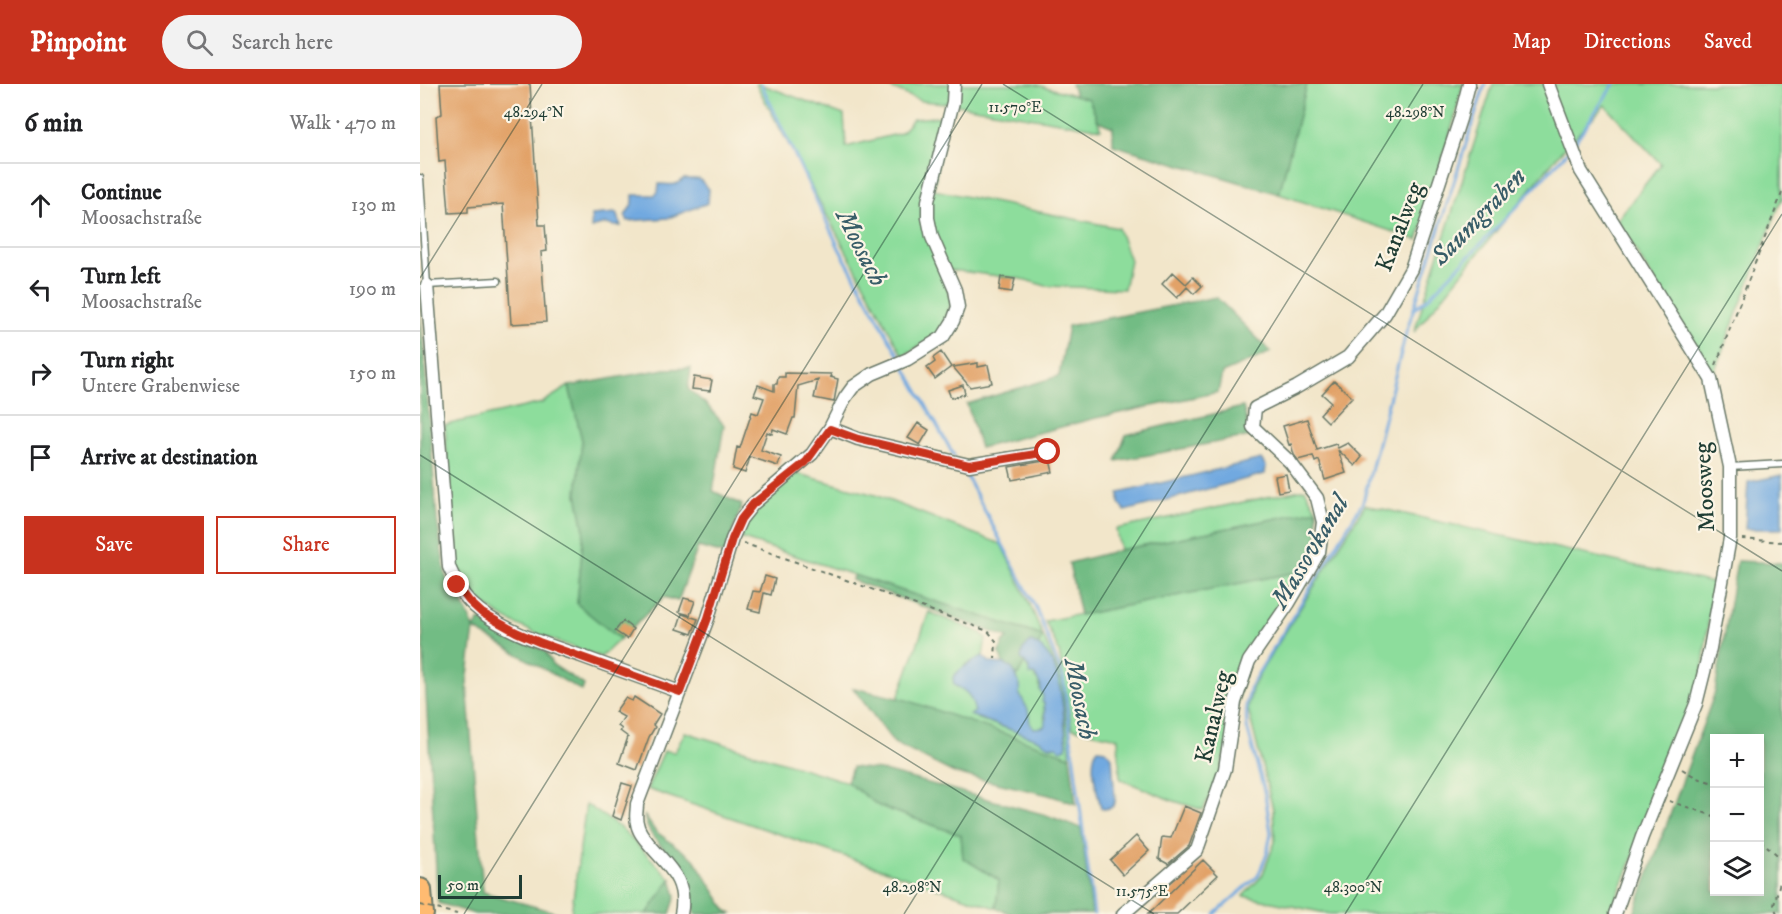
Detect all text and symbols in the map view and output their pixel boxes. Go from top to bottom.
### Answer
search box [162,15,582,69]
text: Pinpoint [30,25,126,60]
icon: search [183,26,216,59]
text: Search here [231,29,333,56]
text: Map [1512,29,1551,55]
text: Directions [1584,29,1671,55]
text: Saved [1704,29,1752,55]
text: 11.570°E [988,98,1042,117]
text: 48.294°N [504,103,564,122]
text: 48.298°N [1385,103,1445,122]
text: 6 min [24,107,83,140]
text: Walk · 470 m [290,111,396,136]
water label: Saumgraben [1424,161,1534,274]
street label: Kanalweg [1369,178,1431,276]
text: Continue [81,179,162,206]
icon: ahead [24,189,57,222]
text: 130 m [351,193,396,218]
water label: Moosach [827,202,894,292]
text: Moosachstraße [81,206,202,231]
text: Turn left [81,263,161,290]
icon: left [24,273,57,306]
text: 190 m [349,277,396,302]
text: Moosachstraße [81,290,202,315]
text: Turn right [81,347,174,374]
icon: right [24,357,57,390]
text: 150 m [349,361,396,386]
text: Untere Grabenwiese [81,374,240,399]
route start [1034,438,1060,464]
icon: arrive [24,441,57,474]
street label: Moosweg [1688,441,1722,533]
text: Arrive at destination [81,444,258,471]
water label: Massovkanal [1262,487,1358,616]
button: Save [24,516,204,574]
button: Share [216,516,396,574]
route end [443,571,469,597]
water label: Moosach [1056,654,1104,743]
street label: Kanalweg [1189,668,1239,766]
map controls [1710,734,1764,896]
button: + [1710,734,1764,788]
button: − [1710,788,1764,842]
button: layers [1710,842,1764,896]
scale bar [438,872,522,900]
text: 50 m [447,875,479,895]
text: 48.298°N [882,878,942,897]
text: 48.300°N [1324,878,1382,897]
text: 11.575°E [1116,882,1169,901]

